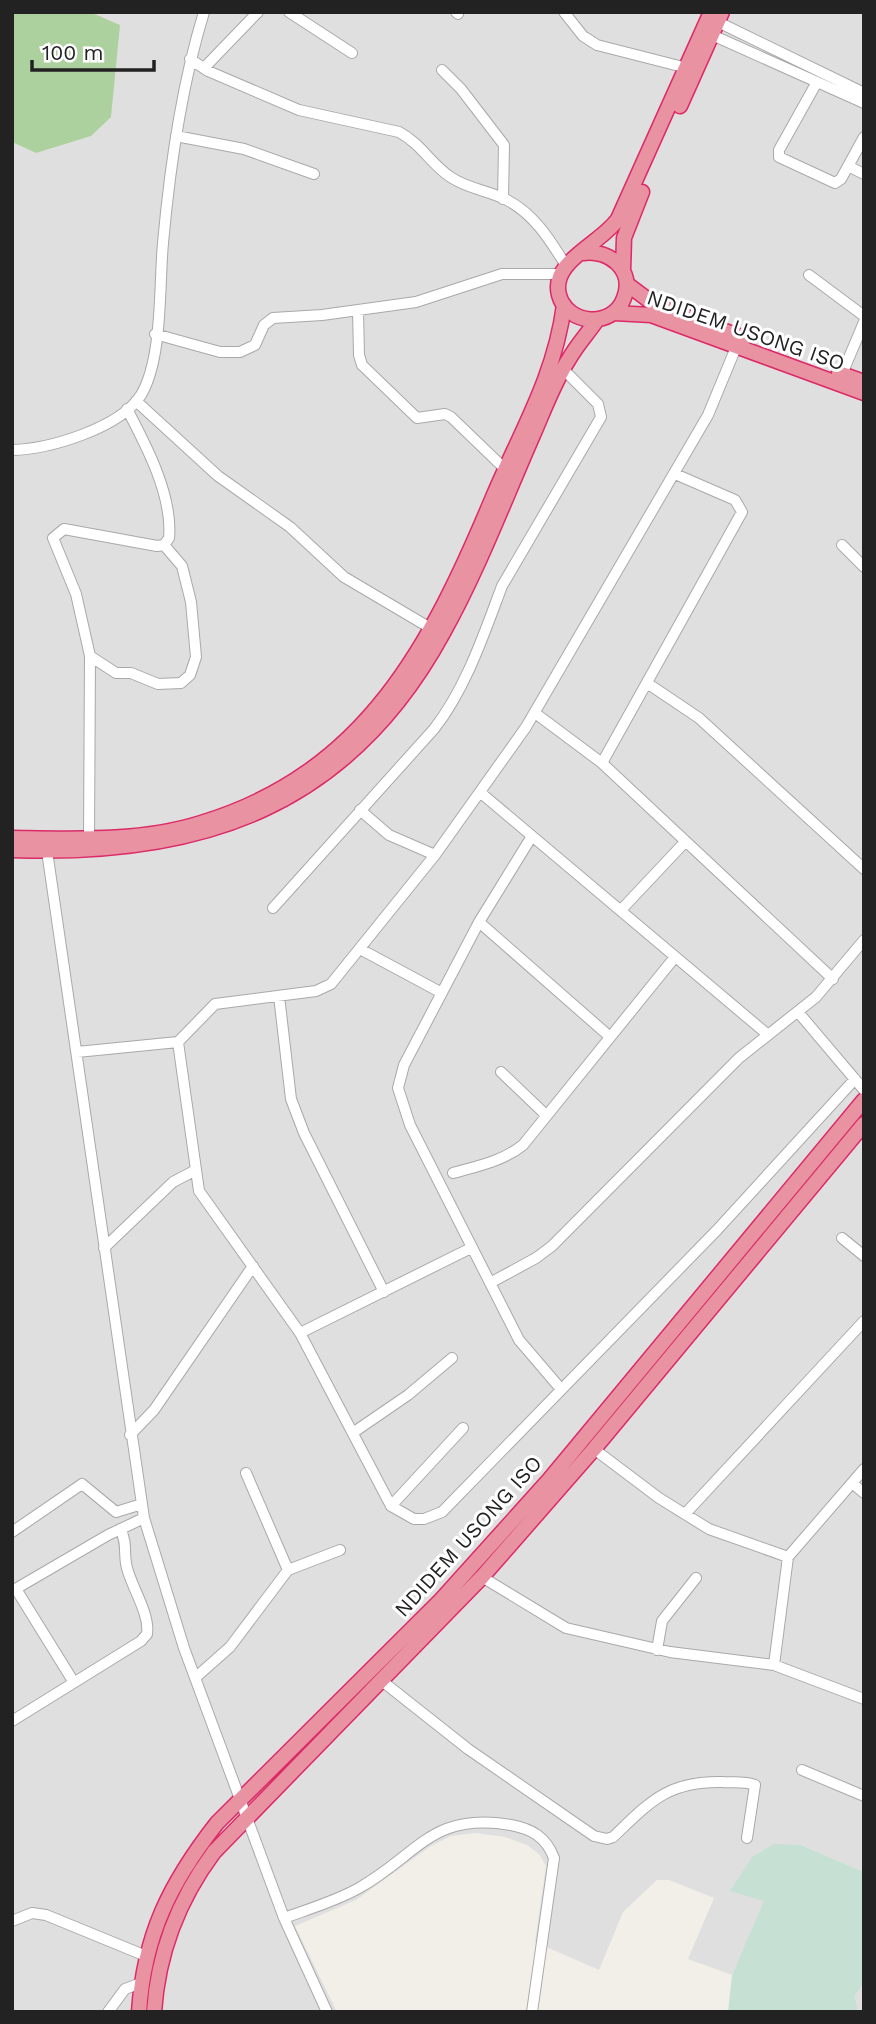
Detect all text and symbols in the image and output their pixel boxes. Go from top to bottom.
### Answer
scale bar [32,28,154,72]
text: 100 m [42,40,104,65]
street label: NDIDEM USONG ISO [644,284,848,376]
street label: NDIDEM USONG ISO [389,1450,547,1622]

